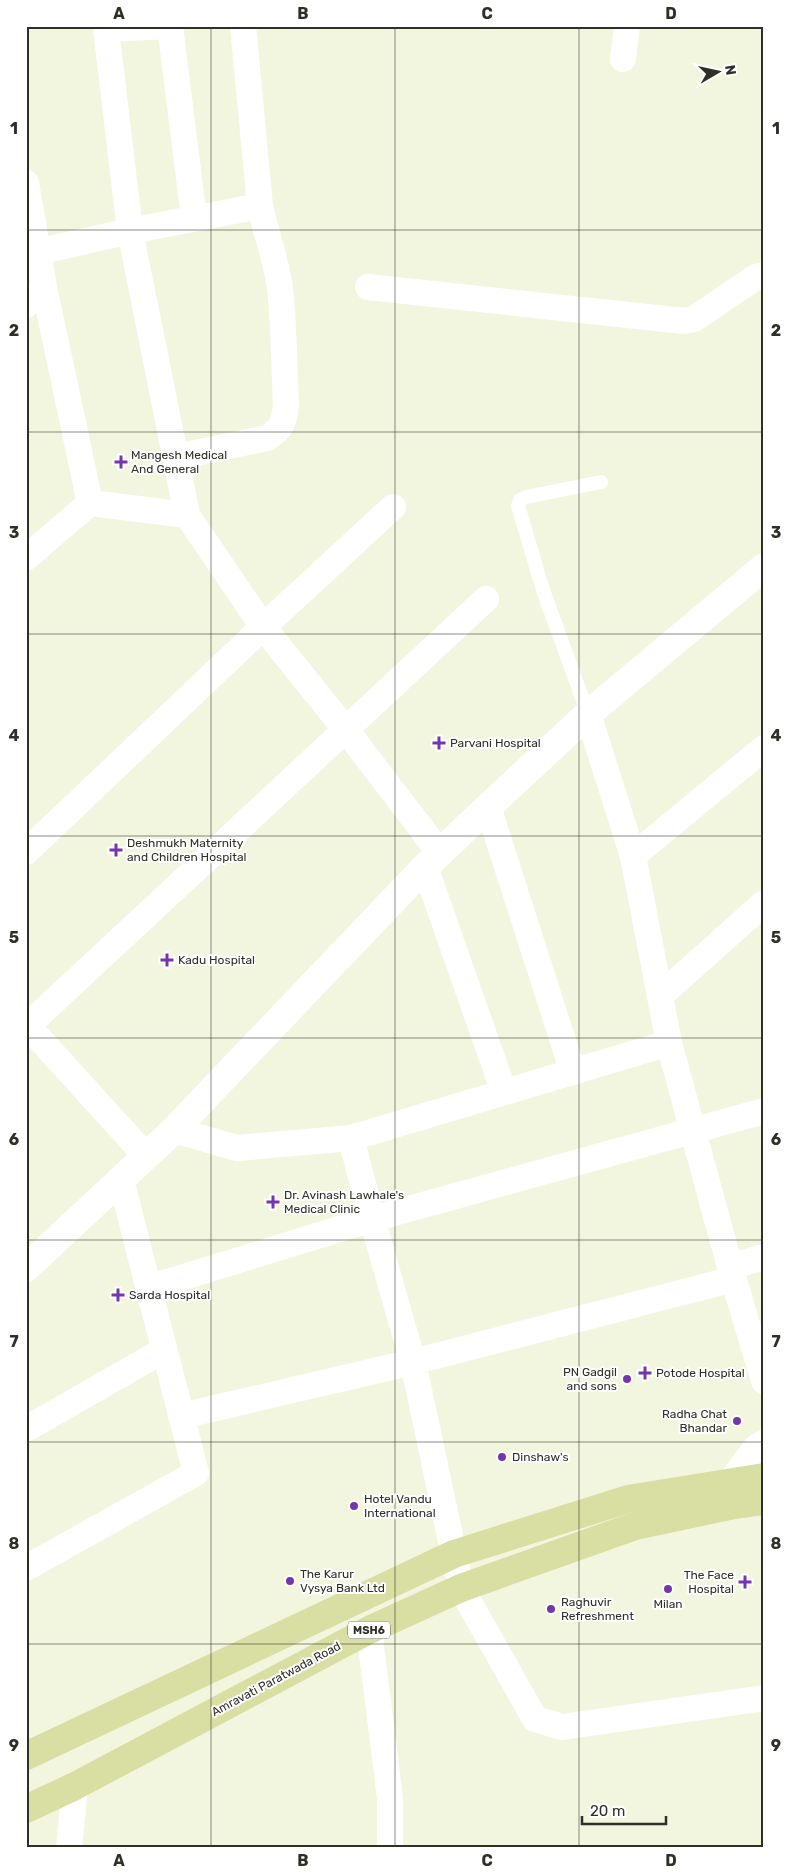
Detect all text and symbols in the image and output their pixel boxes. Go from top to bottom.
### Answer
text: A [113,4,125,23]
text: B [297,4,309,23]
text: C [481,4,493,23]
text: D [665,4,677,23]
north arrow [692,48,742,98]
text: N [721,64,740,76]
text: 1 [10,119,18,138]
text: 1 [772,119,780,138]
text: 2 [9,321,19,340]
text: 2 [771,321,781,340]
place label: Mangesh Medical And General [131,448,227,476]
marker: Mangesh Medical And General [115,456,127,468]
text: 3 [9,523,19,542]
text: 3 [771,523,781,542]
text: 4 [9,726,20,745]
text: 4 [771,726,782,745]
marker: Parvani Hospital [432,736,446,750]
place label: Parvani Hospital [450,736,541,750]
place label: Deshmukh Maternity and Children Hospital [127,836,247,864]
marker: Deshmukh Maternity and Children Hospital [109,843,123,857]
text: 5 [9,928,19,947]
text: 5 [771,928,781,947]
marker: Kadu Hospital [160,953,174,967]
place label: Kadu Hospital [178,953,255,967]
text: 6 [9,1130,19,1149]
text: 6 [771,1130,781,1149]
place label: Dr. Avinash Lawhale's Medical Clinic [284,1188,404,1216]
marker: Dr. Avinash Lawhale's Medical Clinic [266,1195,280,1209]
marker: Sarda Hospital [111,1288,125,1302]
place label: Sarda Hospital [129,1288,210,1302]
text: 7 [9,1332,19,1351]
text: 7 [771,1332,781,1351]
place label: PN Gadgil and sons [563,1365,617,1393]
marker: Potode Hospital [638,1366,652,1380]
place label: Potode Hospital [656,1366,745,1380]
marker: PN Gadgil and sons [621,1373,633,1385]
place label: Radha Chat Bhandar [662,1407,727,1435]
marker: Radha Chat Bhandar [731,1415,743,1427]
place label: Dinshaw's [512,1450,569,1464]
marker: Dinshaw's [496,1451,508,1463]
place label: Hotel Vandu International [364,1492,436,1520]
marker: Hotel Vandu International [348,1500,360,1512]
text: 8 [9,1534,20,1553]
text: 8 [771,1534,782,1553]
place label: The Karur Vysya Bank Ltd [300,1567,385,1595]
place label: The Face Hospital [684,1568,734,1596]
marker: The Karur Vysya Bank Ltd [284,1575,296,1587]
marker: The Face Hospital [738,1575,752,1589]
marker: Milan [662,1583,674,1595]
place label: Raghuvir Refreshment [561,1595,634,1623]
place label: Milan [653,1597,683,1611]
marker: Raghuvir Refreshment [545,1603,557,1615]
road number: MSH6 [348,1622,390,1638]
street label: Amravati Paratwada Road [209,1639,343,1719]
text: 9 [9,1736,19,1755]
text: 9 [771,1736,781,1755]
scale bar [582,1794,666,1826]
text: 20 m [590,1802,625,1820]
text: A [113,1851,125,1870]
text: B [297,1851,309,1870]
text: C [481,1851,493,1870]
text: D [665,1851,677,1870]

